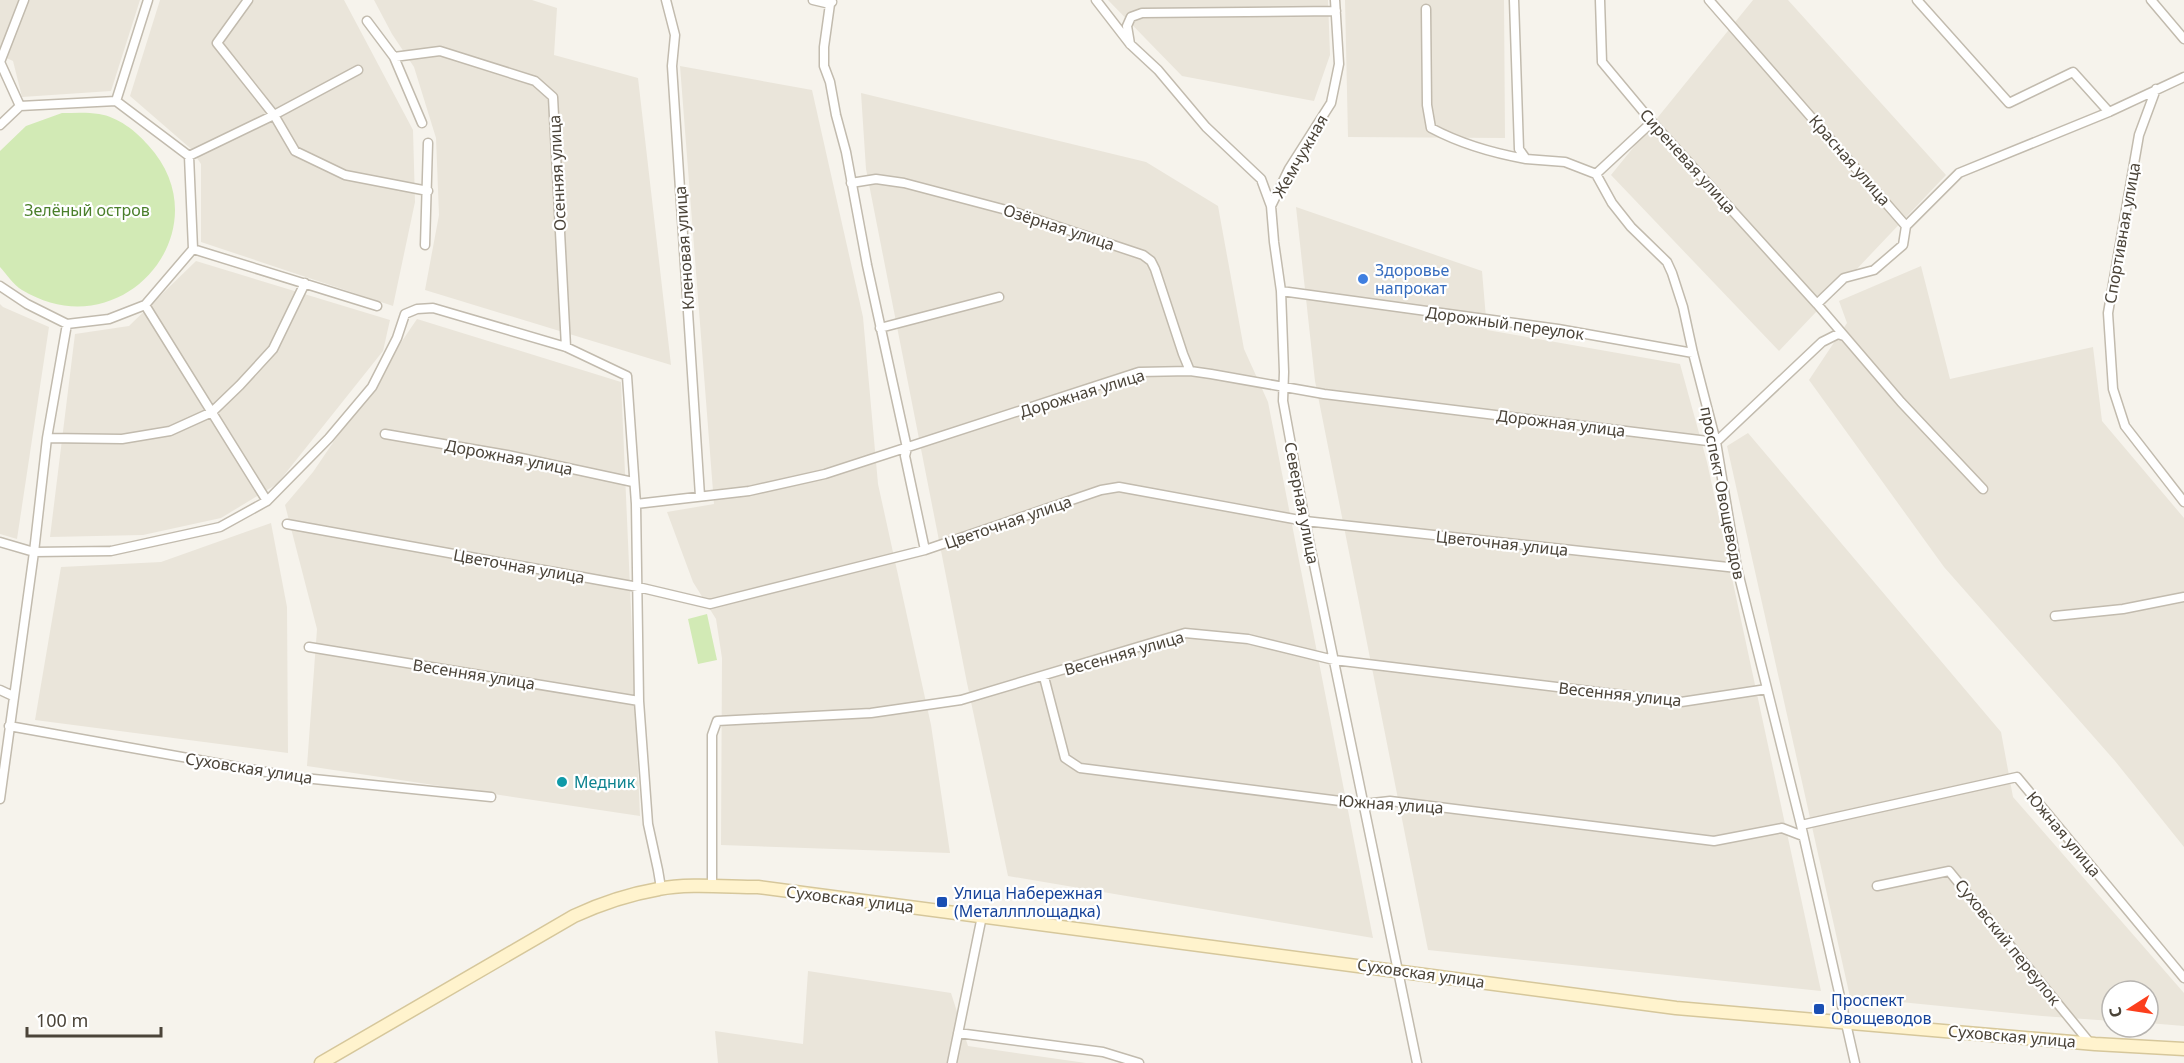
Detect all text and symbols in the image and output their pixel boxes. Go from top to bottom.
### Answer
street label: Сиреневая улица [1635,104,1741,218]
street label: Жемчужная [1267,110,1333,202]
street label: Красная улица [1804,110,1896,210]
street label: Осенняя улица [543,114,571,232]
street label: Спортивная улица [2099,161,2145,305]
street label: Кленовая улица [669,185,699,311]
park label: Зелёный остров [24,199,150,221]
street label: Озёрная улица [1000,199,1118,255]
place label: Здоровье напрокат [1375,259,1449,299]
marker: Здоровье напрокат [1356,272,1370,286]
street label: Дорожный переулок [1424,301,1586,345]
street label: Дорожная улица [1017,364,1147,422]
street label: Дорожная улица [1495,404,1627,442]
street label: проспект Овощеводов [1695,405,1751,581]
street label: Дорожная улица [443,434,575,480]
street label: Северная улица [1279,440,1325,566]
street label: Цветочная улица [942,490,1074,554]
street label: Цветочная улица [1435,525,1569,561]
street label: Цветочная улица [452,544,586,588]
street label: Весенняя улица [1062,625,1186,681]
street label: Весенняя улица [411,653,537,695]
street label: Весенняя улица [1557,677,1683,711]
street label: Суховская улица [184,747,314,789]
place label: Медник [574,771,636,793]
marker: Медник [555,775,569,789]
street label: Южная улица [2022,787,2106,881]
street label: Южная улица [1338,789,1444,819]
street label: Суховский переулок [1950,874,2066,1010]
street label: Суховская улица [785,880,915,918]
place label: Улица Набережная (Металлплощадка) [954,882,1103,922]
marker: Улица Набережная (Металлплощадка) [935,895,949,909]
street label: Суховская улица [1356,953,1486,993]
north arrow [2100,979,2160,1039]
place label: Проспект Овощеводов [1831,989,1931,1029]
scale bar [27,1000,160,1038]
marker: Проспект Овощеводов [1812,1002,1826,1016]
text: С [2103,1005,2127,1019]
text: 100 m [36,1008,88,1032]
street label: Суховская улица [1947,1019,2077,1053]

